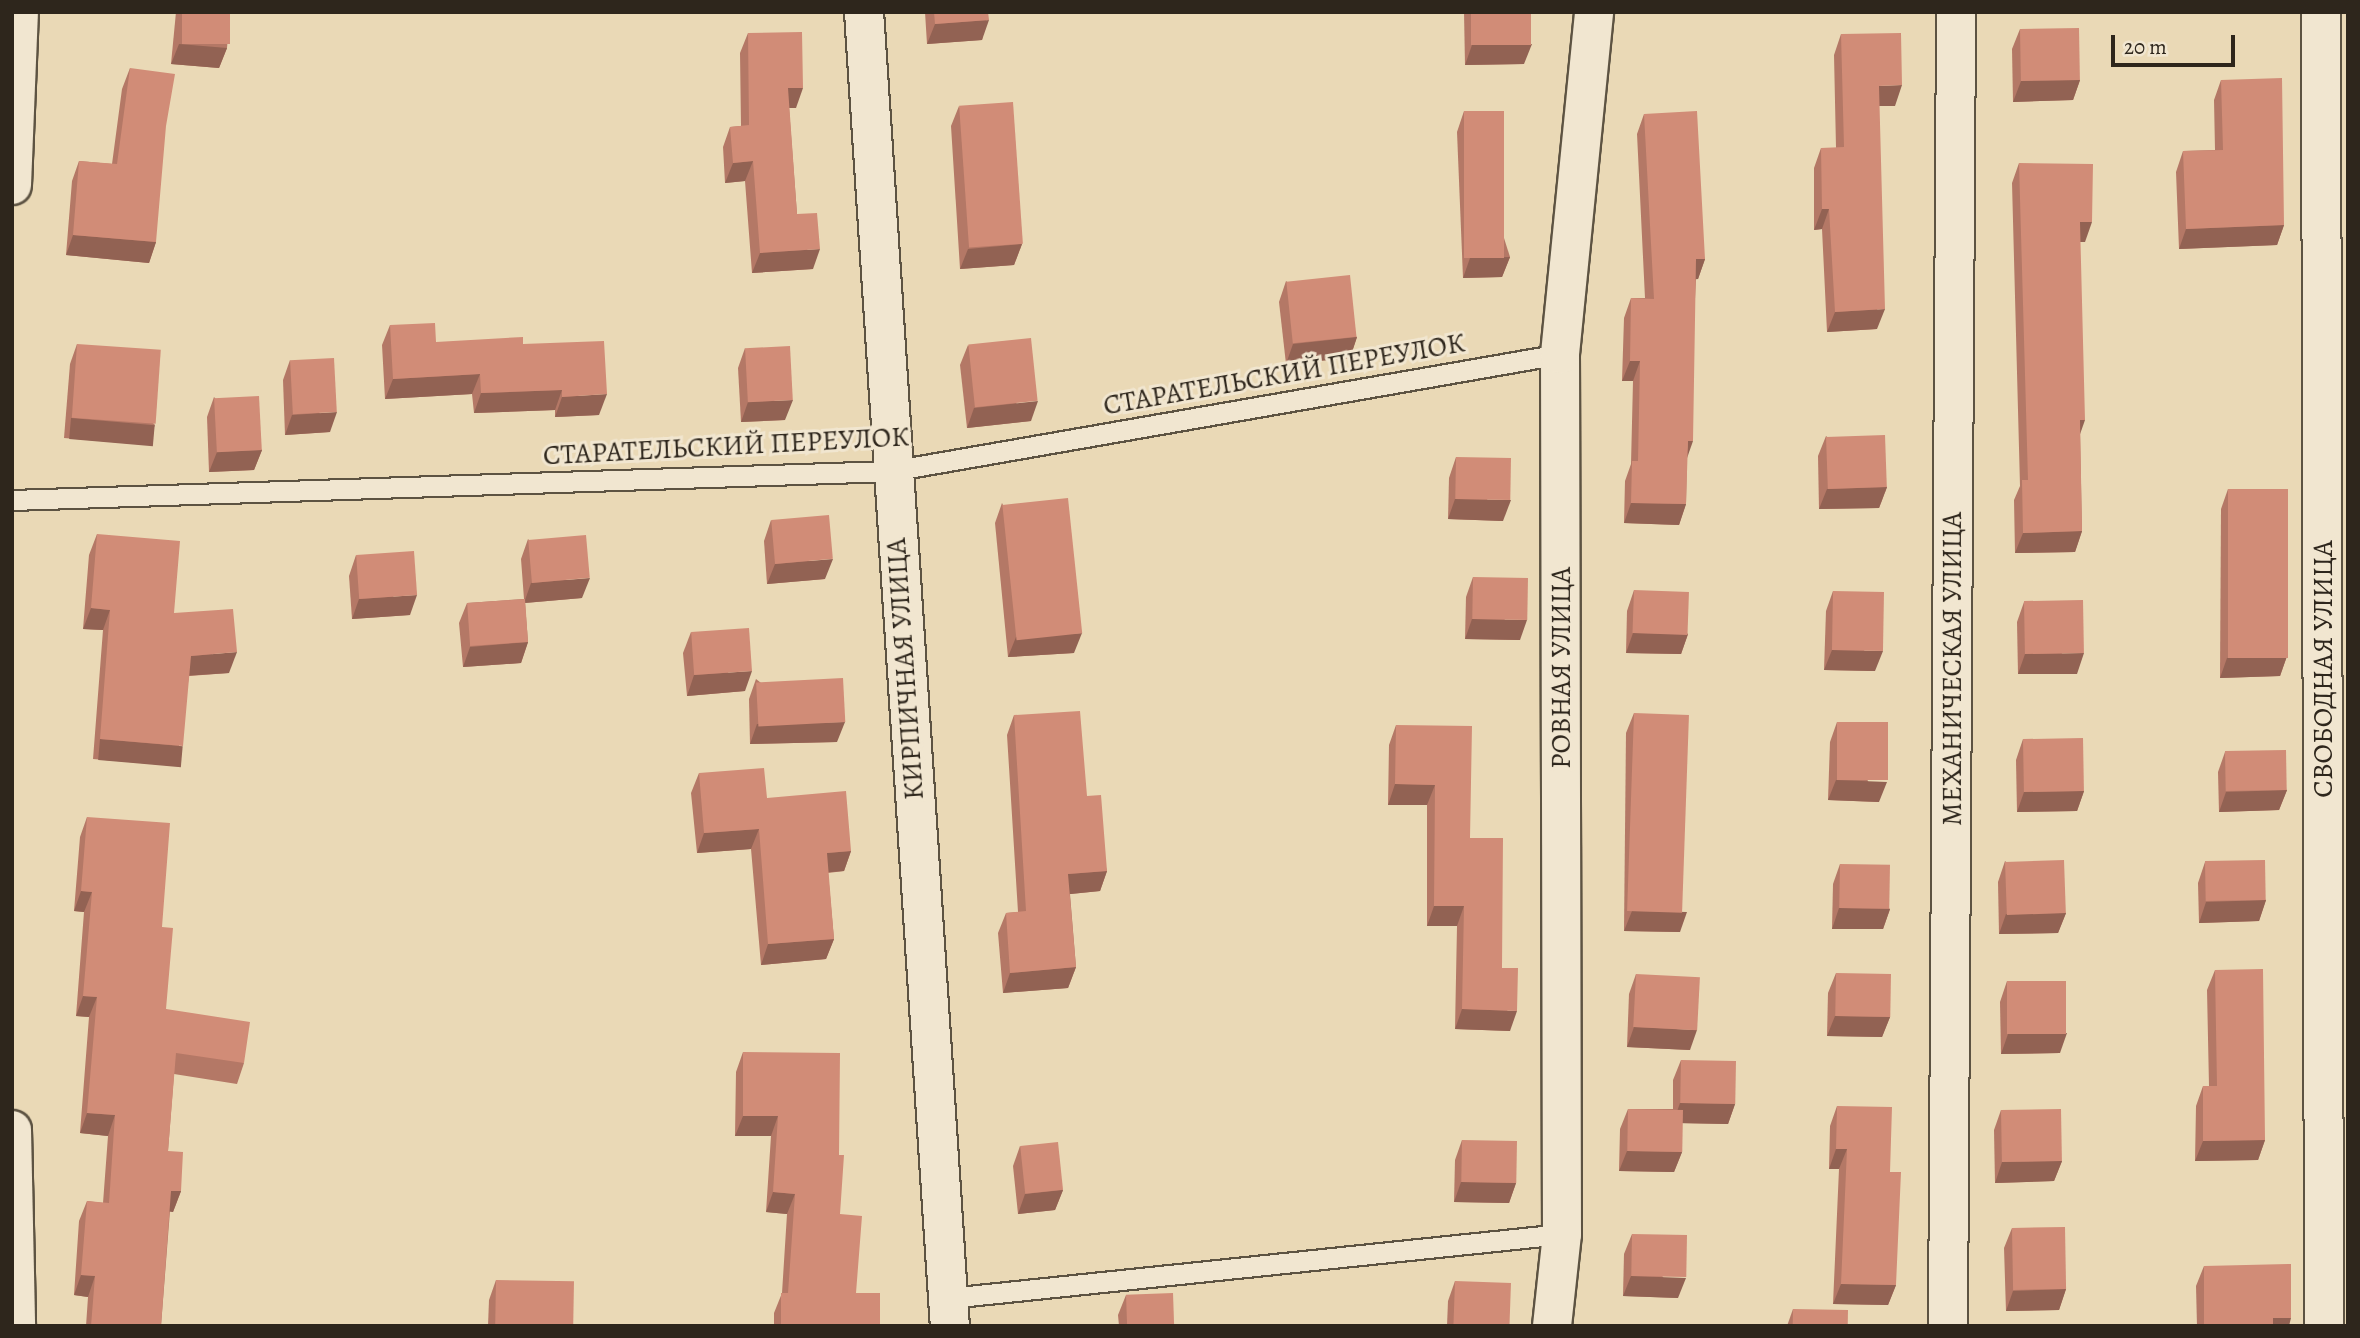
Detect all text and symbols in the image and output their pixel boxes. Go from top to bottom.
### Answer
scale bar [2115,21,2239,65]
text: 20 m [2124,33,2167,61]
street label: СТАРАТЕЛЬСКИЙ ПЕРЕУЛОК [1101,326,1467,422]
street label: СТАРАТЕЛЬСКИЙ ПЕРЕУЛОК [542,420,910,472]
street label: МЕХАНИЧЕСКАЯ УЛИЦА [1935,512,1969,826]
street label: КИРПИЧНАЯ УЛИЦА [879,537,931,801]
street label: СВОБОДНАЯ УЛИЦА [2306,540,2340,798]
street label: РОВНАЯ УЛИЦА [1544,567,1578,769]

